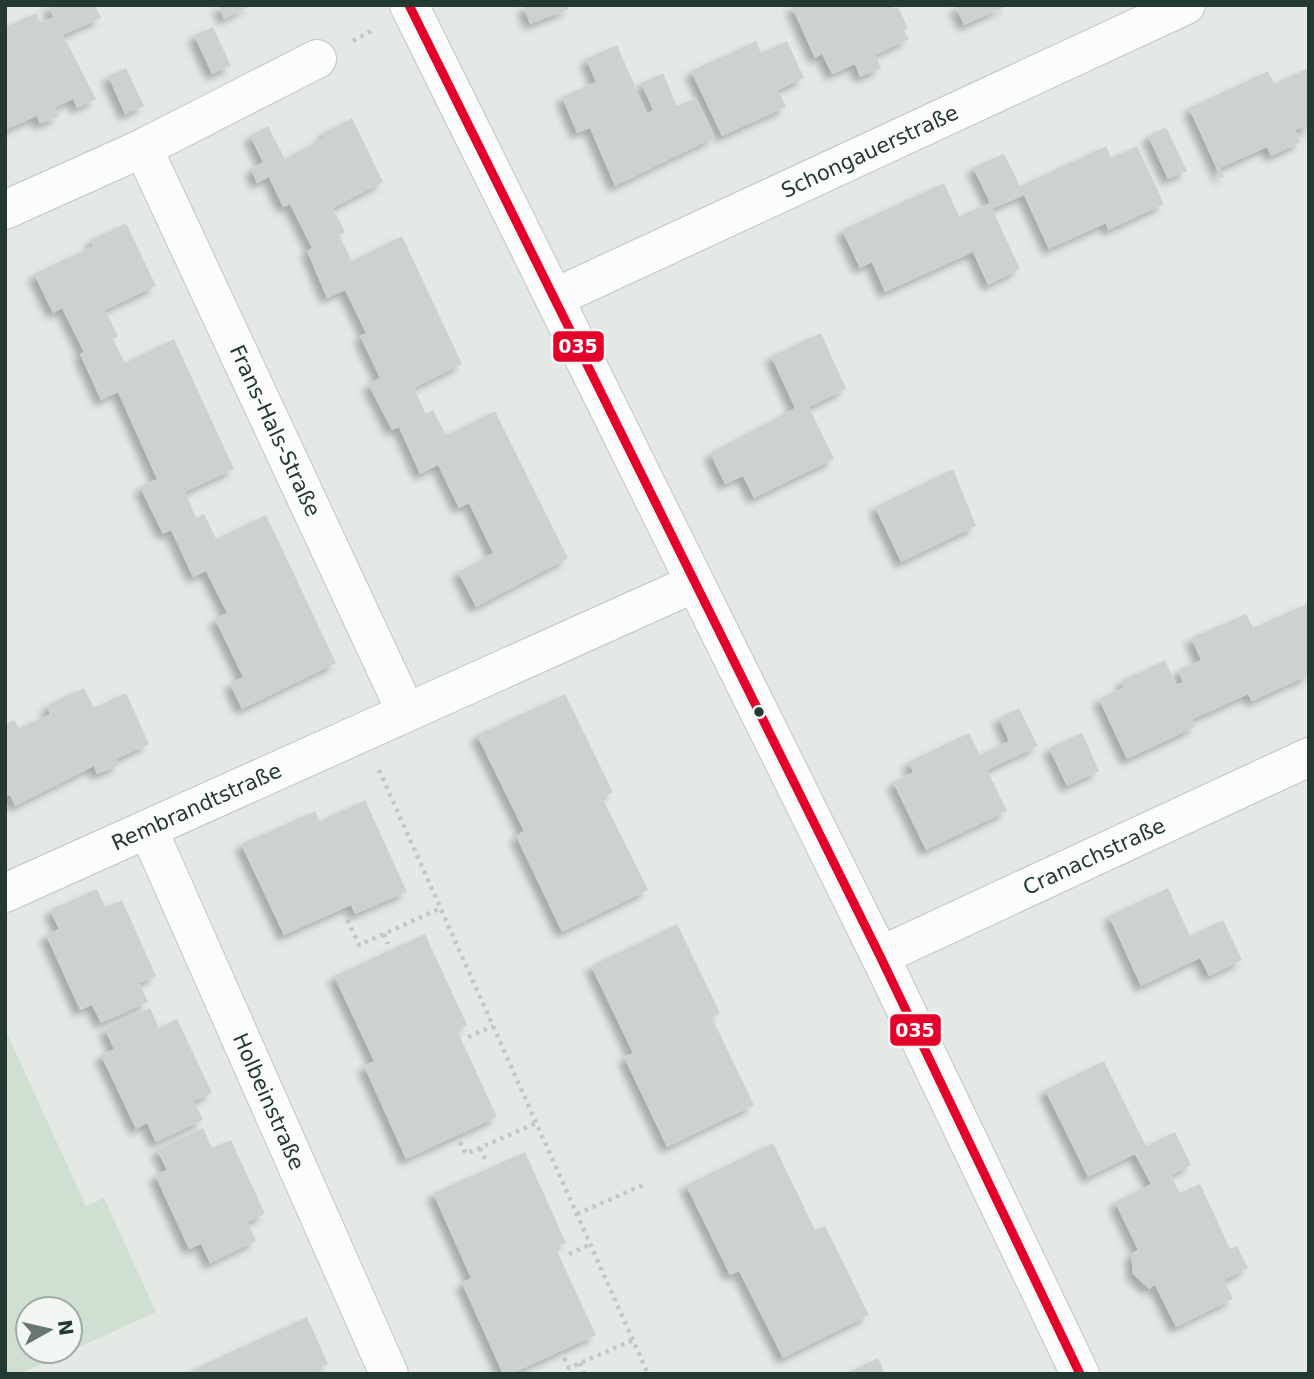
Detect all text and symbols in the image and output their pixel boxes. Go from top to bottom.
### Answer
street label: Schongauerstraße [777,100,962,203]
line badge: 035 [552,330,605,363]
text: 035 [558,335,598,357]
street label: Frans-Hals-Straße [225,341,325,520]
unlabelled marker [752,705,766,719]
street label: Rembrandtstraße [108,758,285,856]
street label: Cranachstraße [1019,813,1169,900]
line badge: 035 [889,1013,942,1047]
text: 035 [895,1019,935,1041]
street label: Holbeinstraße [228,1030,309,1174]
north arrow [14,1295,84,1365]
text: N [54,1318,78,1337]

